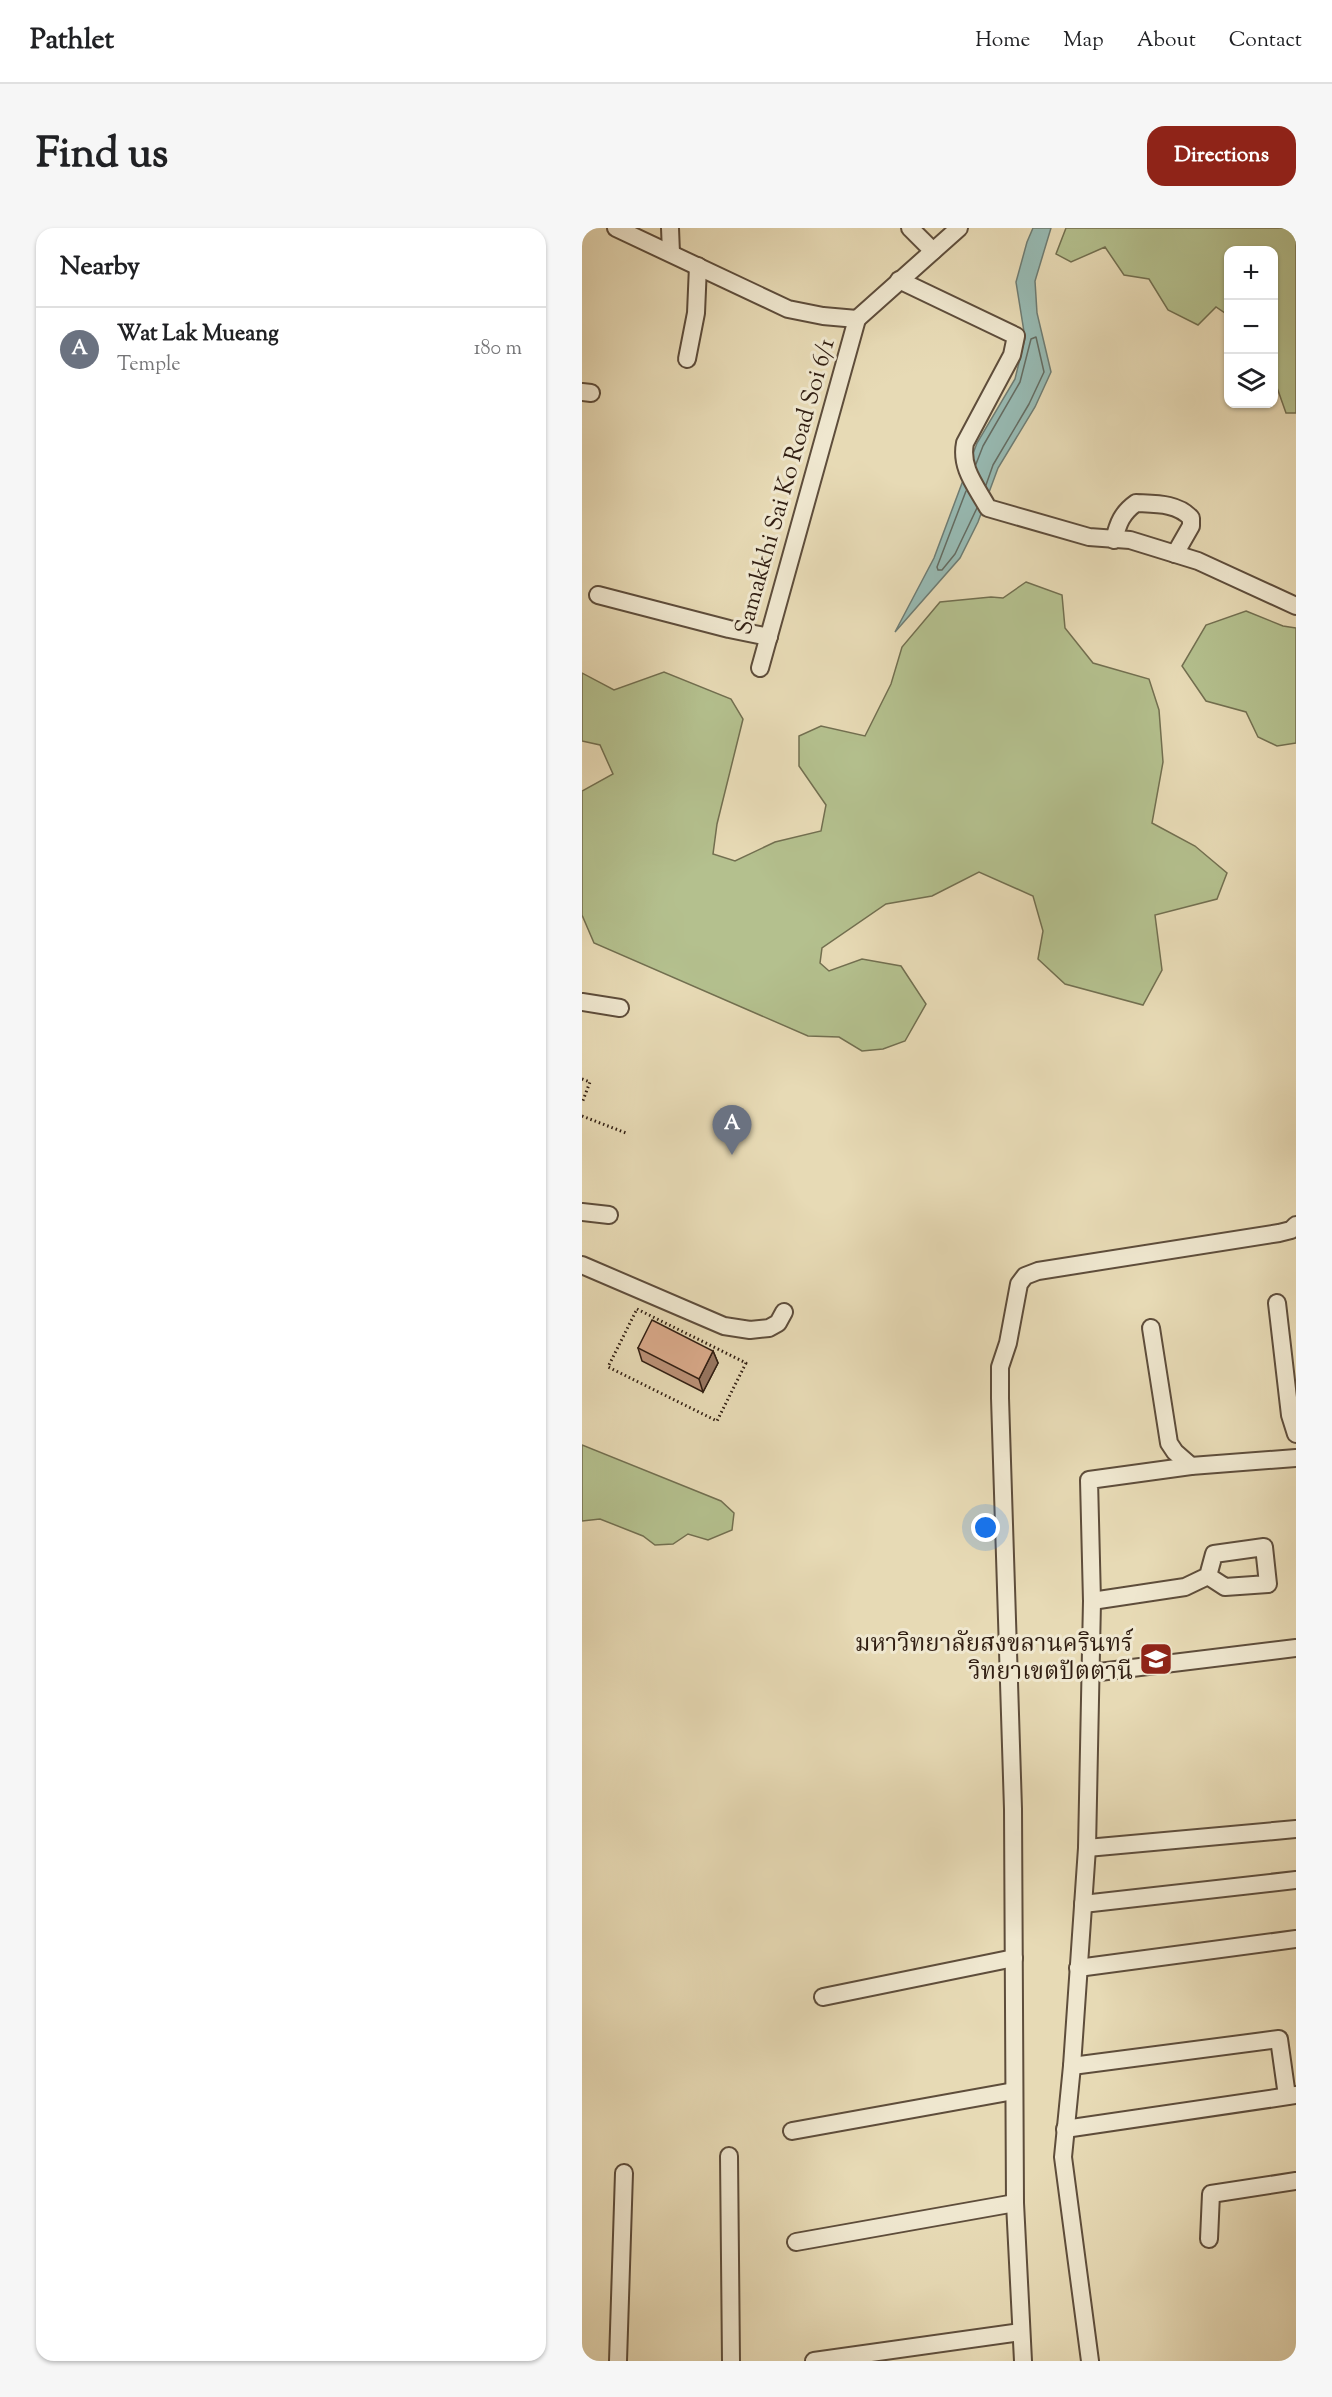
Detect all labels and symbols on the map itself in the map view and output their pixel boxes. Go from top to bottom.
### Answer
street label: Samakkhi Sai Ko Road Soi 6/1 [727,335,845,639]
pin: A [712,1106,752,1155]
your location [971,1513,1000,1542]
place label: มหาวิทยาลัยสงขลานครินทร์ วิทยาเขตปัตตานี [855,1627,1133,1690]
school or university icon: มหาวิทยาลัยสงขลานครินทร์ วิทยาเขตปัตตานี [1138,1641,1174,1677]

